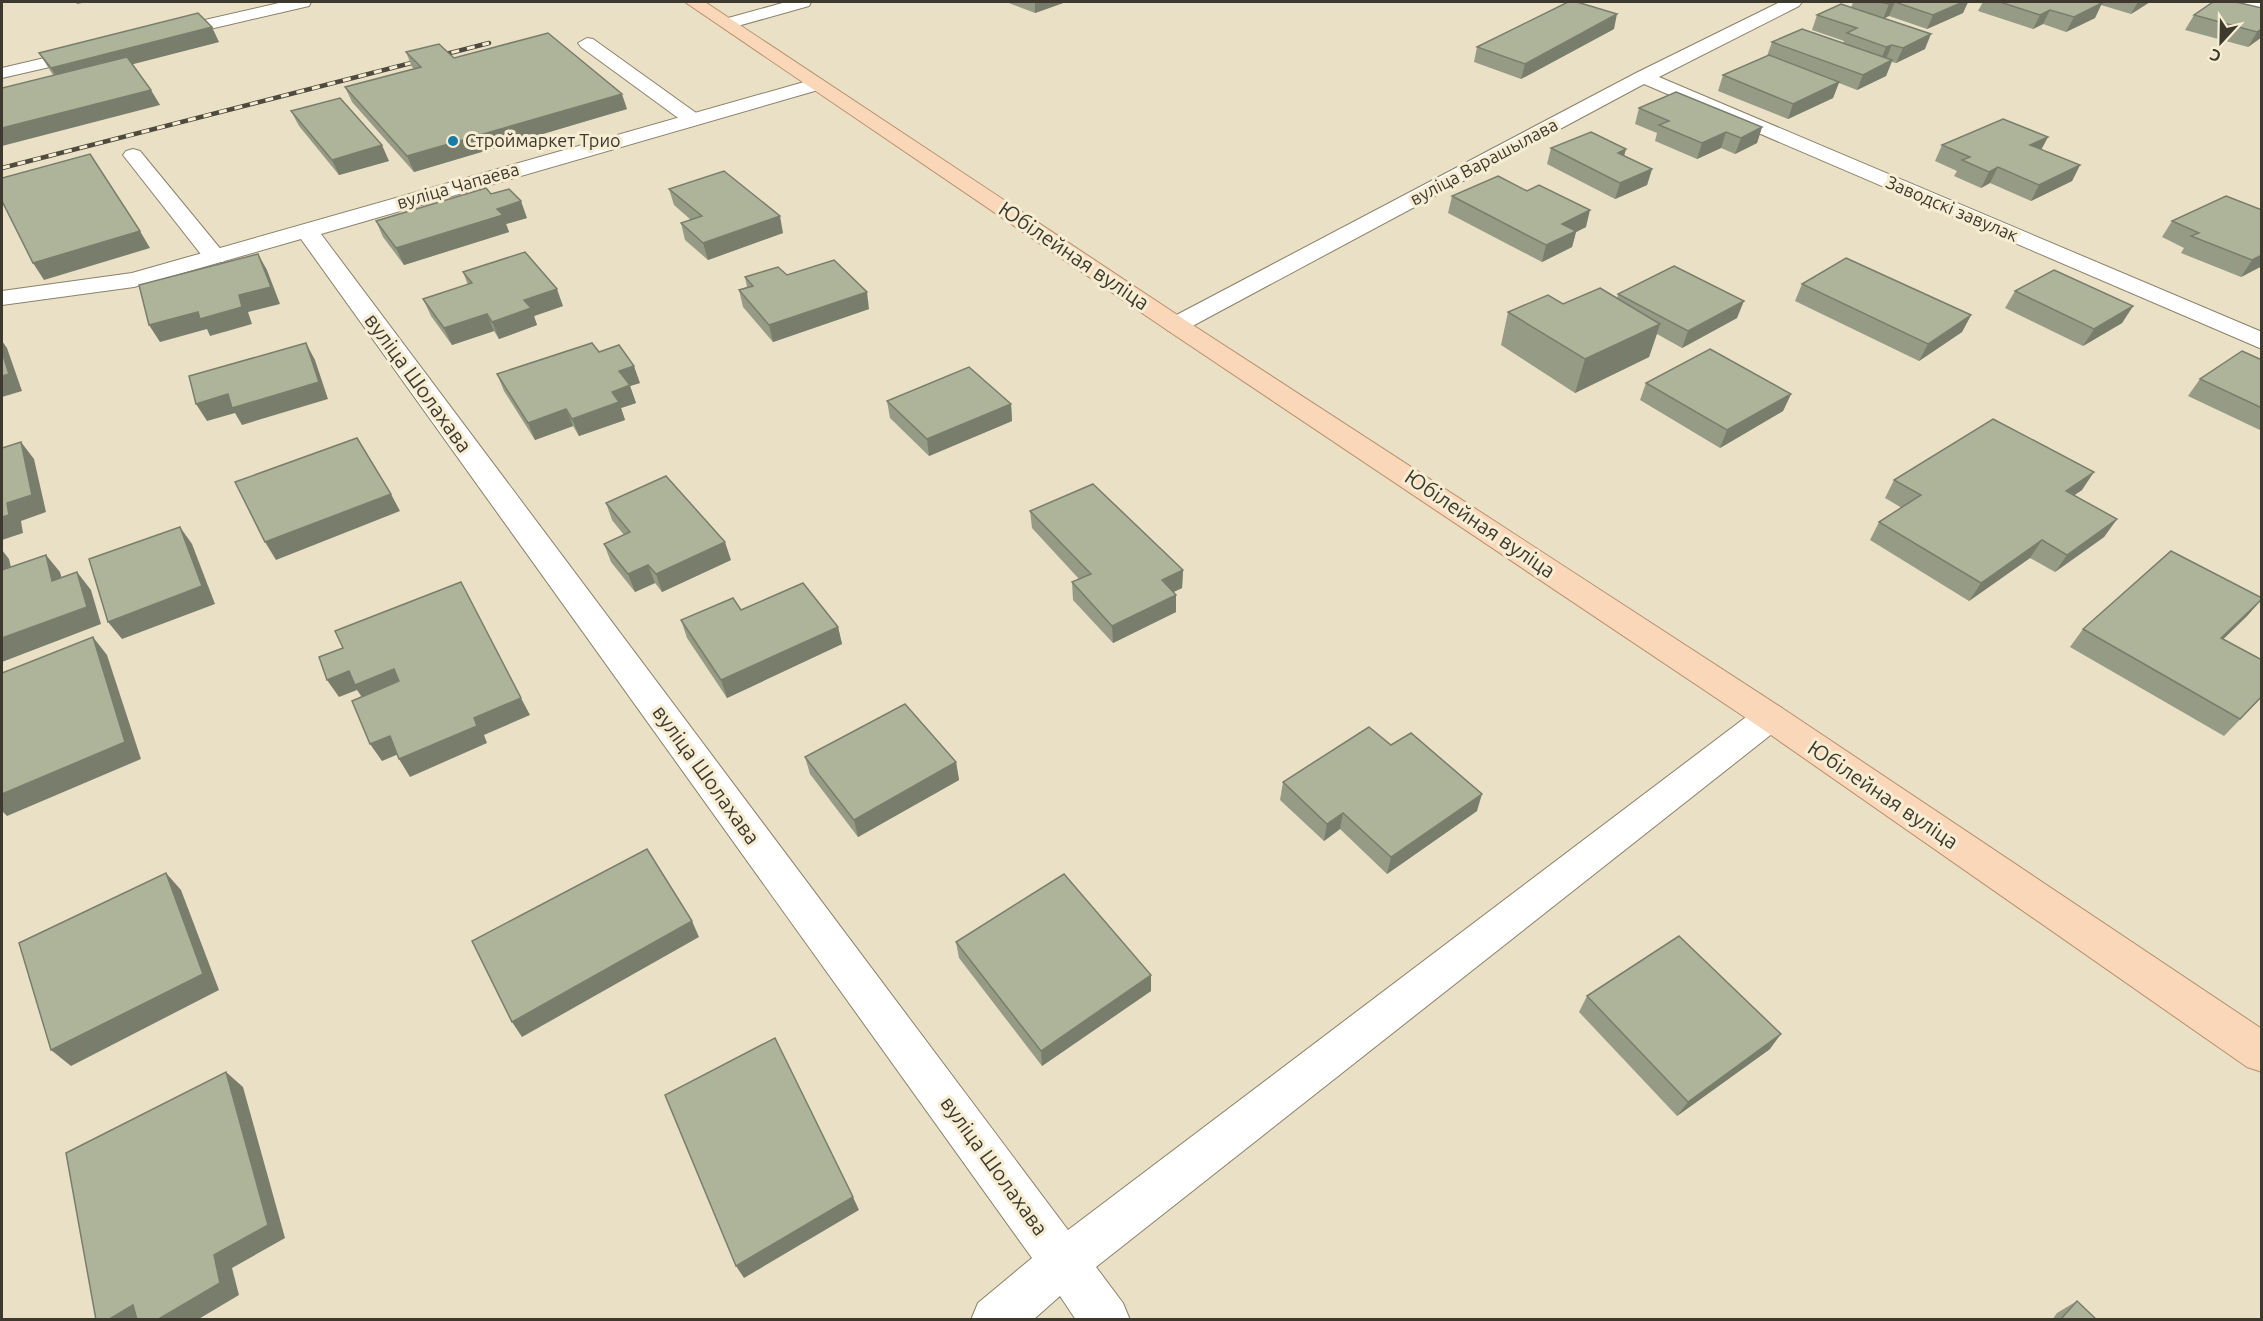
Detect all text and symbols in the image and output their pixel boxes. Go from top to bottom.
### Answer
north arrow [2191,12,2251,72]
text: С [2207,46,2223,66]
street label: вуліца Варашылава [1406,114,1561,209]
place label: Строймаркет Трио [465,130,621,150]
marker: Строймаркет Трио [446,134,460,148]
street label: вуліца Чапаева [394,158,521,212]
street label: Заводскі завулак [1883,171,2022,245]
street label: Юбілейная вуліца [995,196,1154,314]
street label: вуліца Шолахава [360,308,477,457]
street label: Юбілейная вуліца [1401,464,1560,582]
street label: вуліца Шолахава [648,700,765,849]
street label: Юбілейная вуліца [1804,735,1963,853]
street label: вуліца Шолахава [936,1091,1053,1240]

